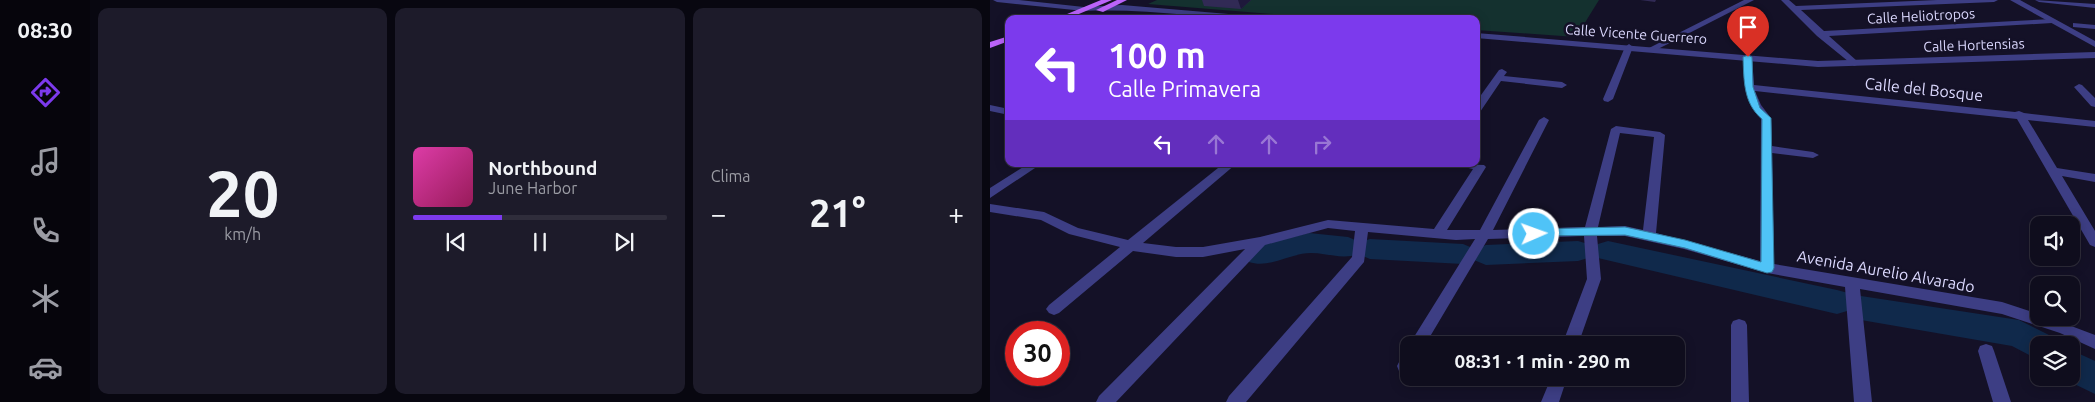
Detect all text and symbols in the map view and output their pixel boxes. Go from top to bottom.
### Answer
street label: Calle Heliotropos [1867,5,1975,27]
pin [1727,6,1769,57]
icon: arrive [1734,13,1762,41]
text: 08:30 [17,17,73,42]
street label: Calle Vicente Guerrero [1565,21,1707,47]
icon: left [1025,35,1090,100]
text: 100 m [1108,35,1206,75]
street label: Calle Hortensias [1923,35,2025,55]
street label: Calle del Bosque [1864,74,1984,104]
icon: directions [28,75,63,110]
text: Calle Primavera [1108,76,1261,101]
icon: left [1149,130,1177,158]
icon: ahead [1202,130,1230,158]
icon: ahead [1255,130,1283,158]
icon: right [1308,130,1336,158]
icon: music [28,144,63,179]
text: 20 [206,156,279,229]
text: Northbound [488,157,597,179]
text: Clima [711,167,751,185]
text: June Harbor [488,179,577,197]
text: 21° [809,192,865,234]
text: − [711,198,726,229]
text: + [948,198,964,229]
position arrow [1507,207,1559,259]
icon: phone [28,213,63,248]
map controls [2030,216,2080,386]
button: sound [2030,216,2080,266]
text: km/h [224,225,261,243]
icon: previous [442,228,470,256]
icon: pause [526,228,554,256]
icon: next [610,228,638,256]
street label: Avenida Aurelio Alvarado [1796,246,1976,296]
button: search [2030,276,2080,326]
icon: climate [28,281,63,316]
speed limit sign: 30 [1005,321,1070,386]
button: layers [2030,336,2080,386]
icon: car [28,350,63,385]
text: 08:31 · 1 min · 290 m [1455,350,1630,372]

